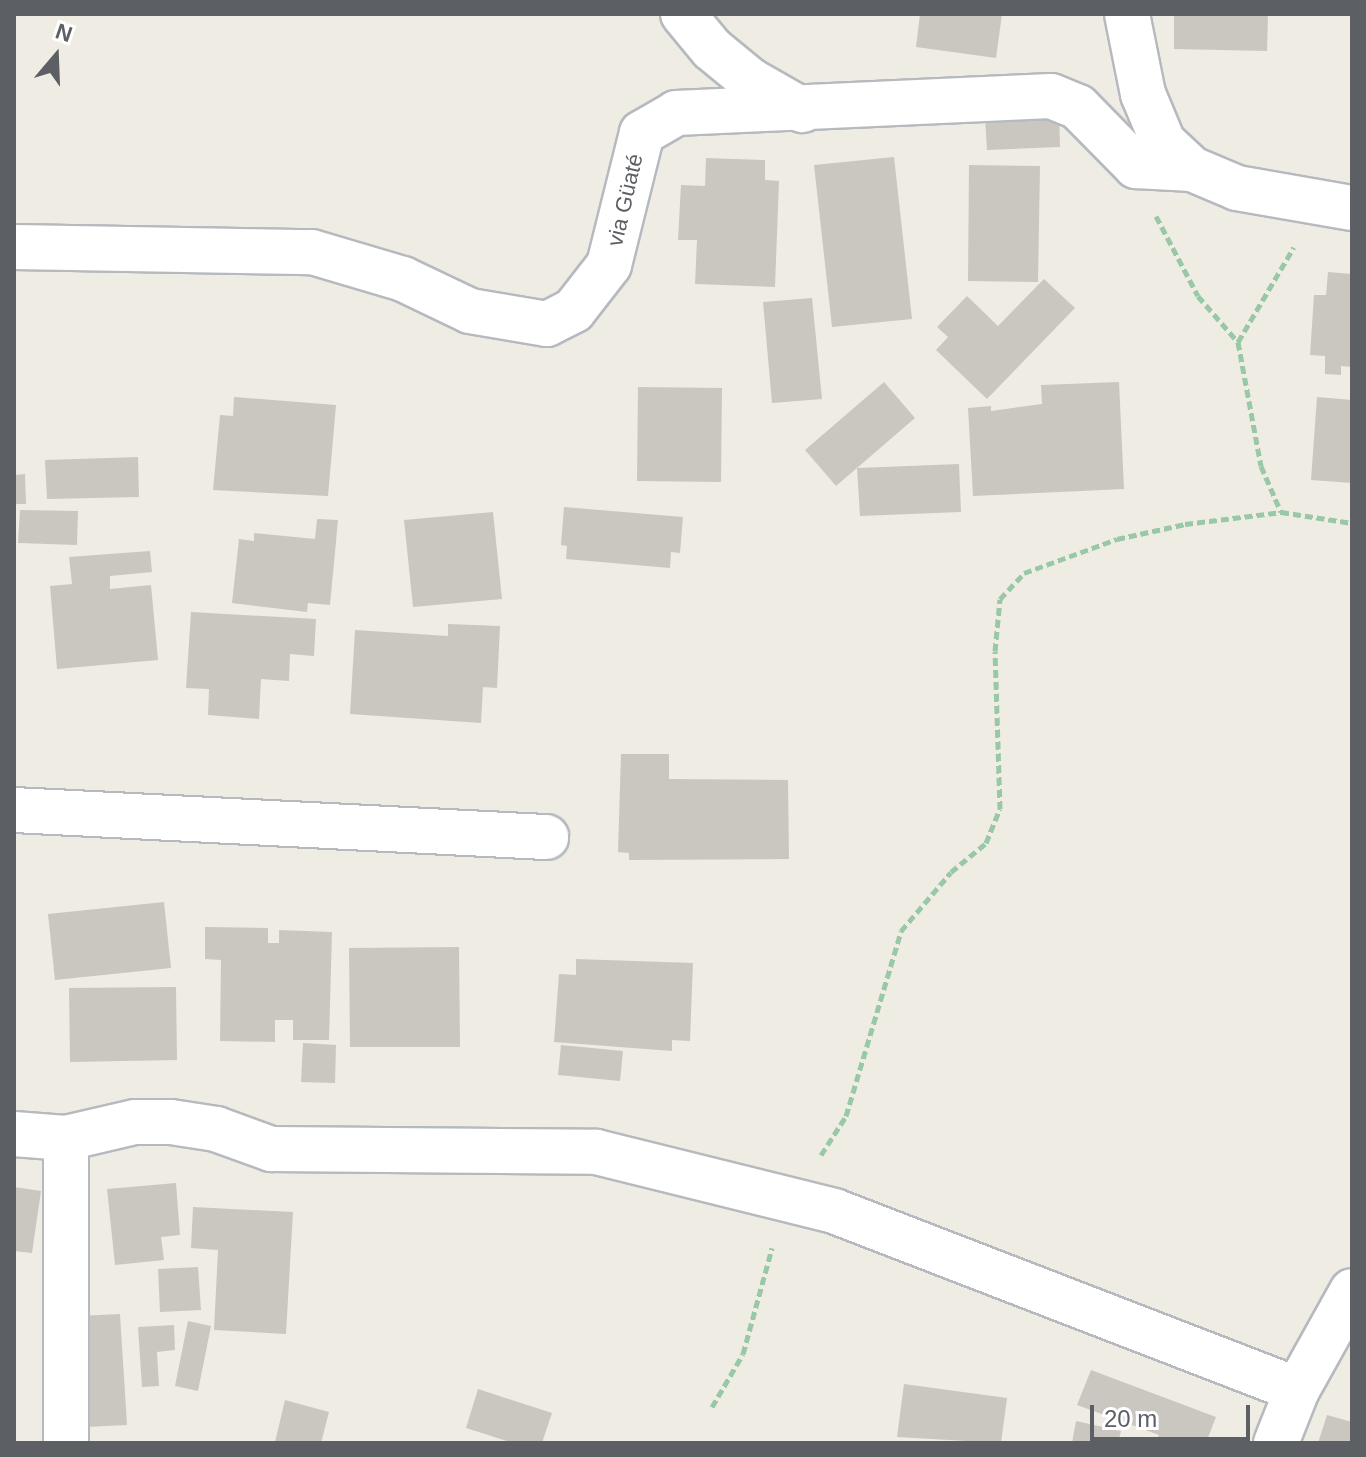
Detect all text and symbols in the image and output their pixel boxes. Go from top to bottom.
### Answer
north arrow [16,16,96,96]
text: N [52,18,76,47]
street label: via Güaté [602,151,648,249]
scale bar [1094,1389,1254,1439]
text: 20 m [1104,1405,1157,1432]

